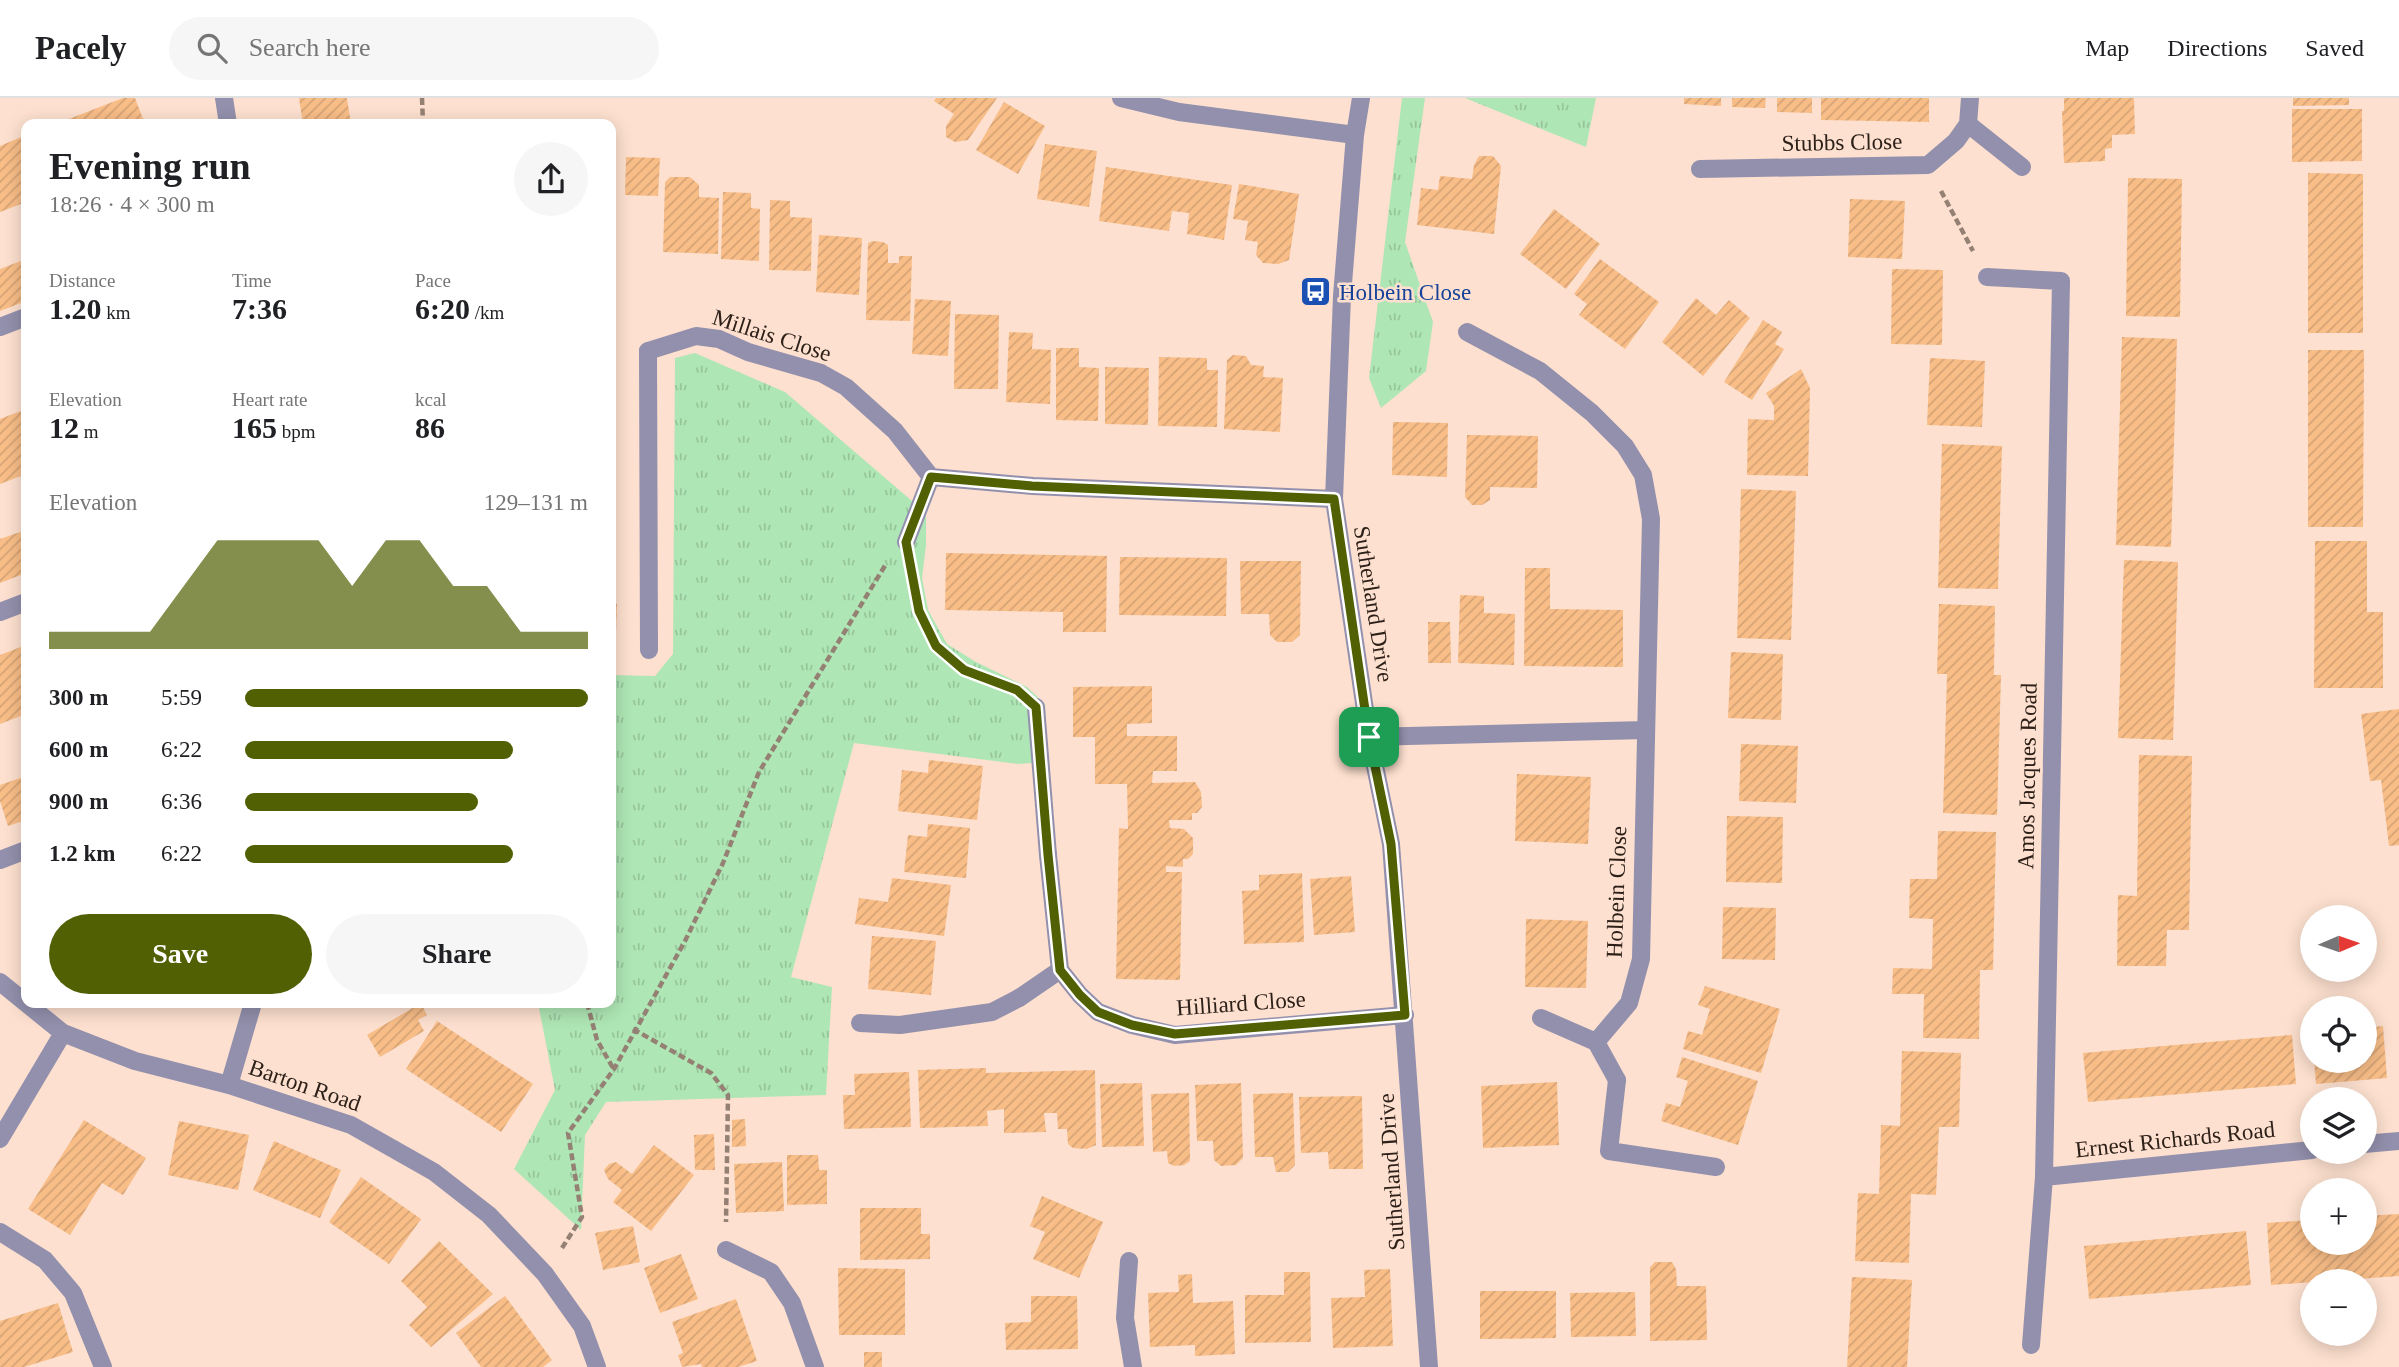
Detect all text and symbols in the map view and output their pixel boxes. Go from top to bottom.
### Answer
search box [169,17,659,80]
icon: search [193,29,231,67]
text: Pacely [35,30,127,66]
text: Search here [249,33,371,62]
text: Map [2085,35,2129,61]
text: Directions [2167,35,2267,61]
text: Saved [2305,35,2364,61]
street label: Stubbs Close [1781,129,1903,156]
button: share [514,142,588,216]
text: Evening run [49,145,251,187]
text: 18:26 · 4 × 300 m [49,192,215,217]
text: Distance [49,270,115,291]
text: Time [232,270,271,291]
text: Pace [415,270,451,291]
bus stop icon: Holbein Close [1299,275,1333,309]
place label: Holbein Close [1339,280,1471,305]
text: 1.20 [49,292,102,325]
text: 7:36 [232,292,287,325]
text: 6:20 [415,292,470,325]
text: km [102,302,131,323]
text: /km [470,302,504,323]
street label: Millais Close [709,305,834,366]
text: Elevation [49,389,122,410]
text: Heart rate [232,389,307,410]
text: kcal [415,389,447,410]
text: 12 [49,411,79,444]
text: 165 [232,411,277,444]
text: 86 [415,411,445,444]
text: m [79,421,99,442]
text: bpm [277,421,316,442]
text: Elevation [49,490,137,515]
text: 129–131 m [484,490,588,515]
street label: Sutherland Drive [1349,524,1398,684]
street label: Amos Jacques Road [2013,682,2042,869]
text: 300 m [49,685,108,710]
text: 5:59 [161,685,202,710]
pin [1339,707,1399,767]
icon: arrive [1350,718,1388,756]
text: 600 m [49,737,108,762]
text: 6:22 [161,737,202,762]
text: 900 m [49,789,108,814]
text: 6:36 [161,789,202,814]
street label: Holbein Close [1602,825,1631,959]
text: 1.2 km [49,841,115,866]
text: 6:22 [161,841,202,866]
north arrow [2300,905,2376,982]
map controls [2300,905,2377,1346]
button: Save [49,914,312,994]
button: Share [326,914,588,994]
street label: Hilliard Close [1175,987,1307,1020]
button: locate [2300,996,2377,1073]
street label: Barton Road [245,1055,365,1116]
button: layers [2300,1087,2377,1164]
street label: Sutherland Drive [1374,1092,1409,1252]
street label: Ernest Richards Road [2074,1117,2277,1162]
button: + [2300,1178,2377,1255]
button: − [2300,1269,2377,1346]

